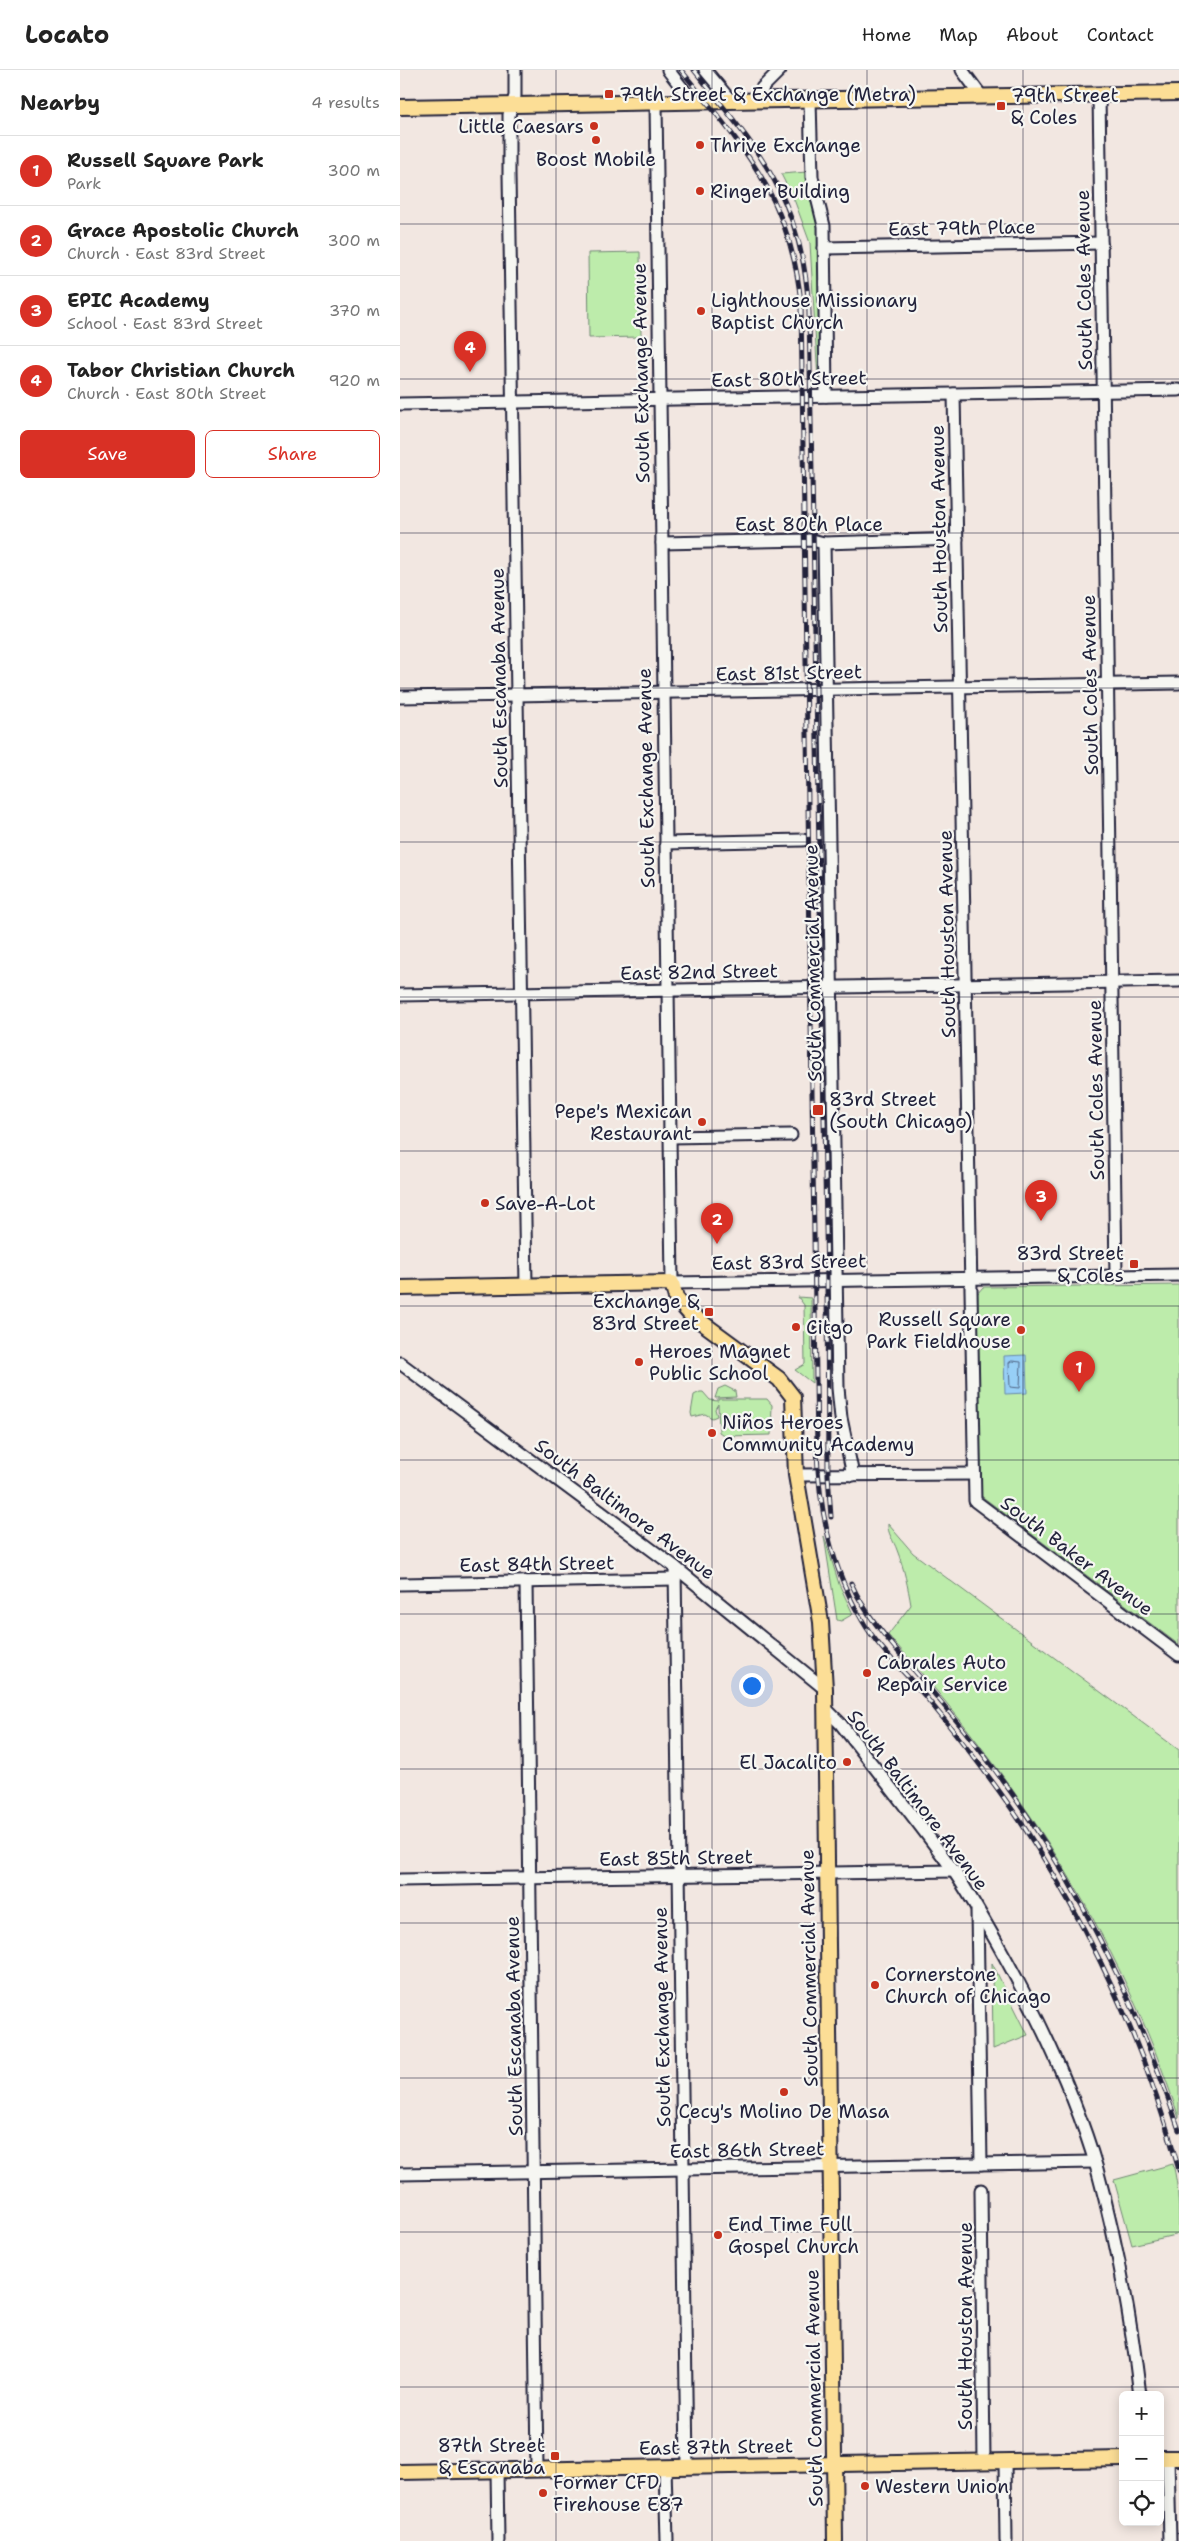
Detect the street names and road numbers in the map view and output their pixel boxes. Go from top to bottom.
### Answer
street label: South Coles Avenue [1070,189,1098,371]
street label: East 79th Place [888,214,1036,242]
street label: South Exchange Avenue [627,263,655,483]
street label: East 80th Street [711,365,867,393]
street label: South Houston Avenue [925,425,953,633]
street label: East 80th Place [735,512,883,537]
street label: South Escanaba Avenue [485,568,513,788]
street label: South Coles Avenue [1076,594,1104,776]
street label: East 81st Street [716,659,862,687]
street label: South Exchange Avenue [632,668,660,888]
street label: South Houston Avenue [933,830,961,1038]
street label: South Commercial Avenue [798,844,828,1082]
street label: East 82nd Street [620,958,778,986]
street label: South Coles Avenue [1082,999,1110,1181]
street label: East 83rd Street [711,1248,867,1276]
street label: South Baltimore Avenue [530,1433,720,1585]
street label: South Baker Avenue [996,1490,1158,1622]
street label: East 84th Street [459,1550,615,1578]
street label: South Baltimore Avenue [842,1705,994,1895]
street label: East 85th Street [599,1844,753,1872]
street label: South Commercial Avenue [794,1849,824,2087]
street label: South Exchange Avenue [648,1907,676,2127]
street label: South Escanaba Avenue [500,1916,528,2136]
street label: East 86th Street [669,2136,825,2164]
street label: South Houston Avenue [953,2222,978,2430]
street label: South Commercial Avenue [799,2269,829,2507]
street label: East 87th Street [639,2433,793,2461]

